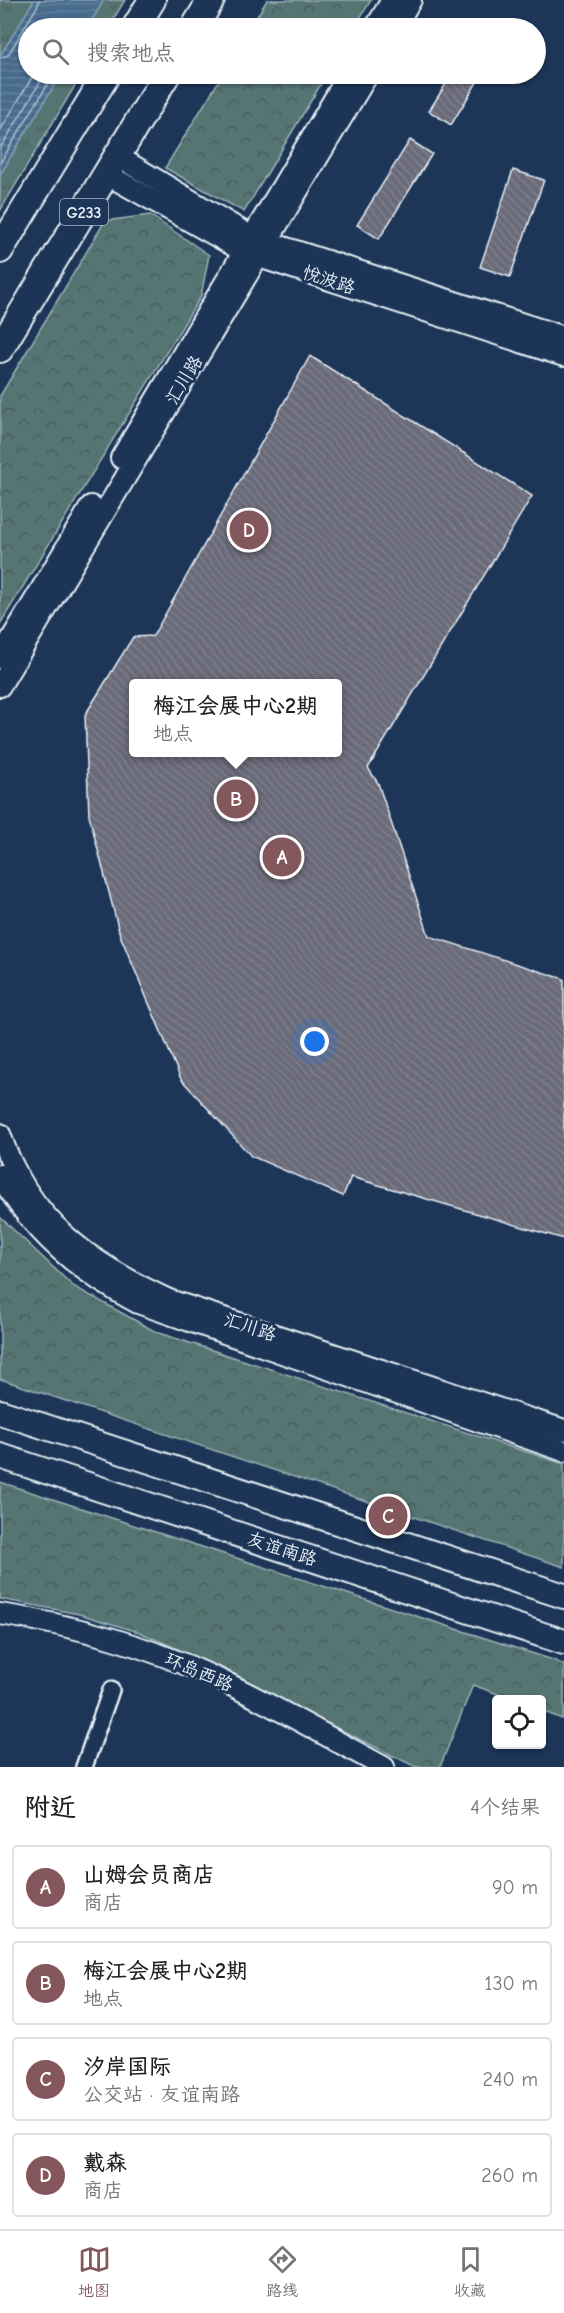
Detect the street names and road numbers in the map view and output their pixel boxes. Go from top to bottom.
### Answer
road number: G233 [60,199,108,225]
street label: 悦波路 [300,262,358,299]
street label: 汇川路 [162,352,207,409]
street label: 汇川路 [221,1309,279,1346]
street label: 友谊南路 [244,1528,319,1571]
street label: 环岛西路 [162,1649,236,1696]

